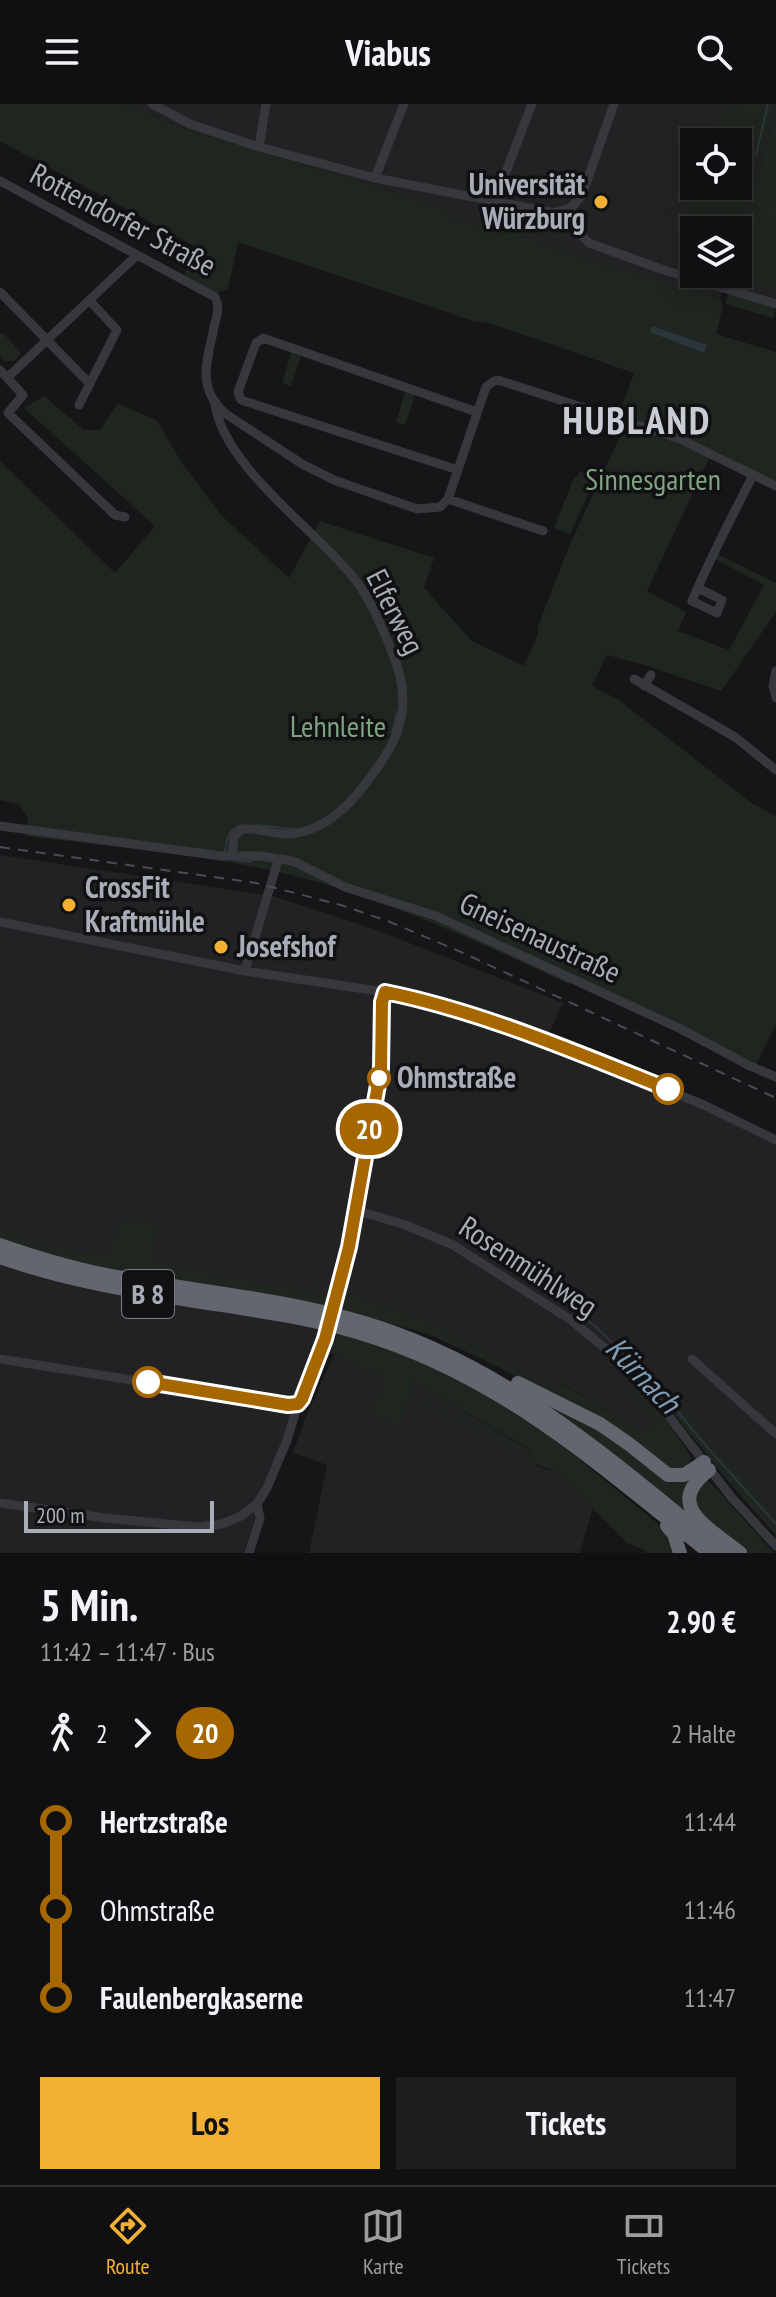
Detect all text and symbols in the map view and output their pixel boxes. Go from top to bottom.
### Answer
text: Viabus [345,29,431,76]
icon: menu [40,30,84,74]
icon: search [692,30,736,74]
map controls [680,128,752,288]
button: locate [680,128,752,200]
street label: Rottendorfer Straße [24,153,223,284]
place label: Universität Würzburg [469,164,585,237]
marker: Universität Würzburg [592,193,610,211]
button: layers [680,216,752,288]
district label: HUBLAND [563,395,711,444]
park label: Sinnesgarten [585,459,721,498]
street label: Elferweg [358,562,434,660]
park label: Lehnleite [290,706,386,745]
place label: CrossFit Kraftmühle [85,867,205,940]
street label: Gneisenaustraße [454,882,627,991]
marker: CrossFit Kraftmühle [60,896,78,914]
place label: Josefshof [236,926,337,965]
marker: Josefshof [212,938,230,956]
place label: Ohmstraße [397,1057,516,1096]
marker: Ohmstraße [368,1067,390,1089]
unlabelled marker [653,1074,683,1104]
line badge: 20 [333,1103,405,1155]
text: 20 [356,1110,382,1147]
street label: Rosenmühlweg [452,1207,605,1325]
road number: B 8 [122,1270,174,1318]
water label: Kürnach [597,1327,692,1423]
unlabelled marker [133,1367,163,1397]
scale bar [24,1497,214,1533]
text: 200 m [36,1501,85,1529]
text: 5 Min. [40,1576,138,1633]
text: 2.90 € [666,1602,736,1641]
text: 11:42 – 11:47 · Bus [40,1635,215,1668]
icon: walk [40,1711,84,1755]
icon: forward [120,1711,164,1755]
text: 20 [192,1714,218,1751]
text: 2 [96,1717,108,1750]
text: 2 Halte [671,1717,736,1750]
text: Hertzstraße [100,1802,228,1841]
text: 11:44 [684,1805,736,1838]
text: Ohmstraße [100,1890,215,1929]
text: 11:46 [684,1893,736,1926]
text: Faulenbergkaserne [100,1978,303,2017]
text: 11:47 [684,1981,736,2014]
button: Los [40,2077,380,2169]
button: Tickets [396,2077,736,2169]
tab: Route [106,2204,150,2280]
tab: Karte [361,2204,405,2280]
tab: Tickets [617,2204,670,2280]

